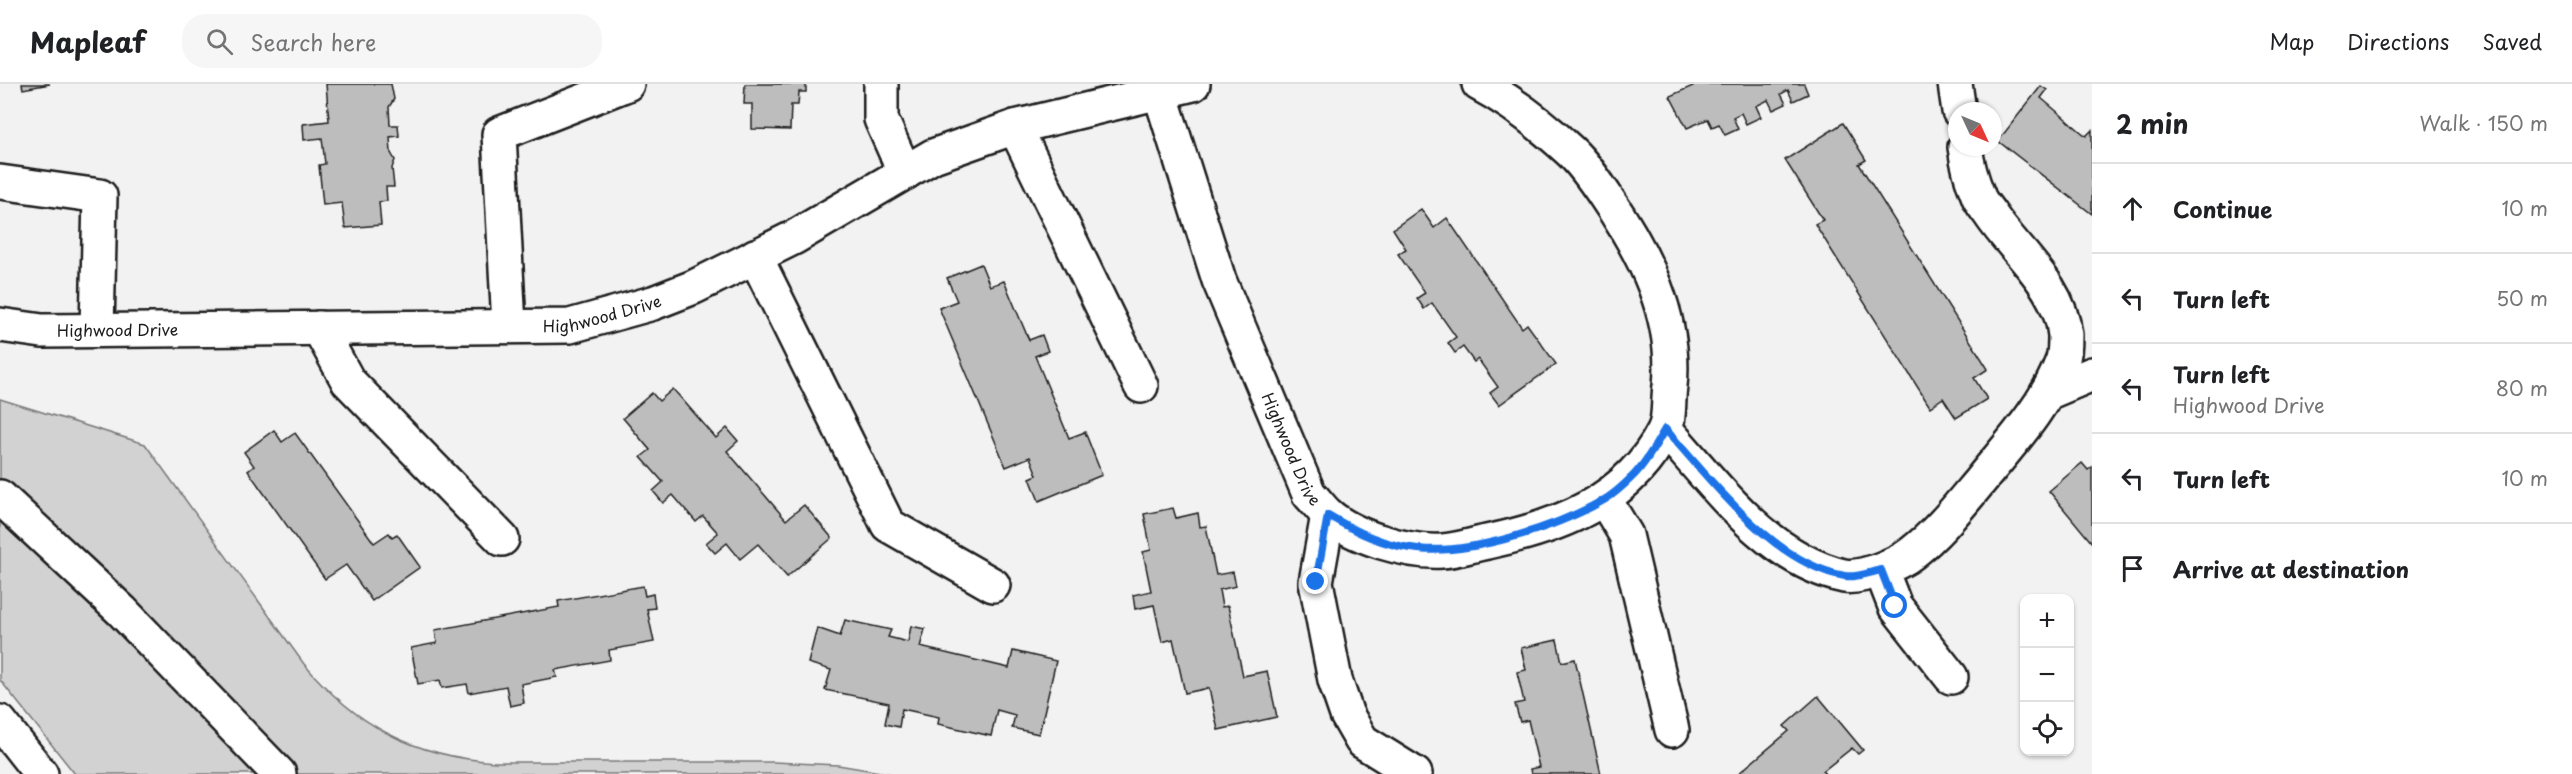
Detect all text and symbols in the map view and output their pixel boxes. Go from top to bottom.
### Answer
search box [182,14,602,68]
text: Mapleaf [30,20,146,63]
icon: search [203,25,236,58]
text: Search here [251,25,376,58]
text: Map [2269,25,2314,57]
text: Directions [2347,25,2449,57]
text: Saved [2482,25,2542,57]
north arrow [1948,102,2002,156]
text: 2 min [2116,104,2189,143]
text: Walk · 150 m [2419,108,2548,138]
icon: ahead [2116,192,2149,225]
text: Continue [2173,192,2272,225]
text: 10 m [2501,193,2548,223]
icon: left [2116,282,2149,315]
text: Turn left [2173,282,2270,315]
text: 50 m [2496,283,2548,313]
street label: Highwood Drive [543,288,665,337]
street label: Highwood Drive [57,317,178,342]
text: Turn left [2173,357,2270,390]
icon: left [2116,372,2149,405]
text: 80 m [2496,373,2548,403]
street label: Highwood Drive [1257,389,1327,510]
text: Highwood Drive [2173,390,2325,420]
icon: left [2116,462,2149,495]
text: Turn left [2173,462,2270,495]
text: 10 m [2501,463,2548,493]
icon: arrive [2116,552,2149,585]
text: Arrive at destination [2173,552,2409,585]
route end [1302,568,1328,594]
route start [1881,592,1907,618]
map controls [2020,594,2074,756]
button: + [2020,594,2074,648]
button: − [2020,648,2074,702]
button: locate [2020,702,2074,756]

